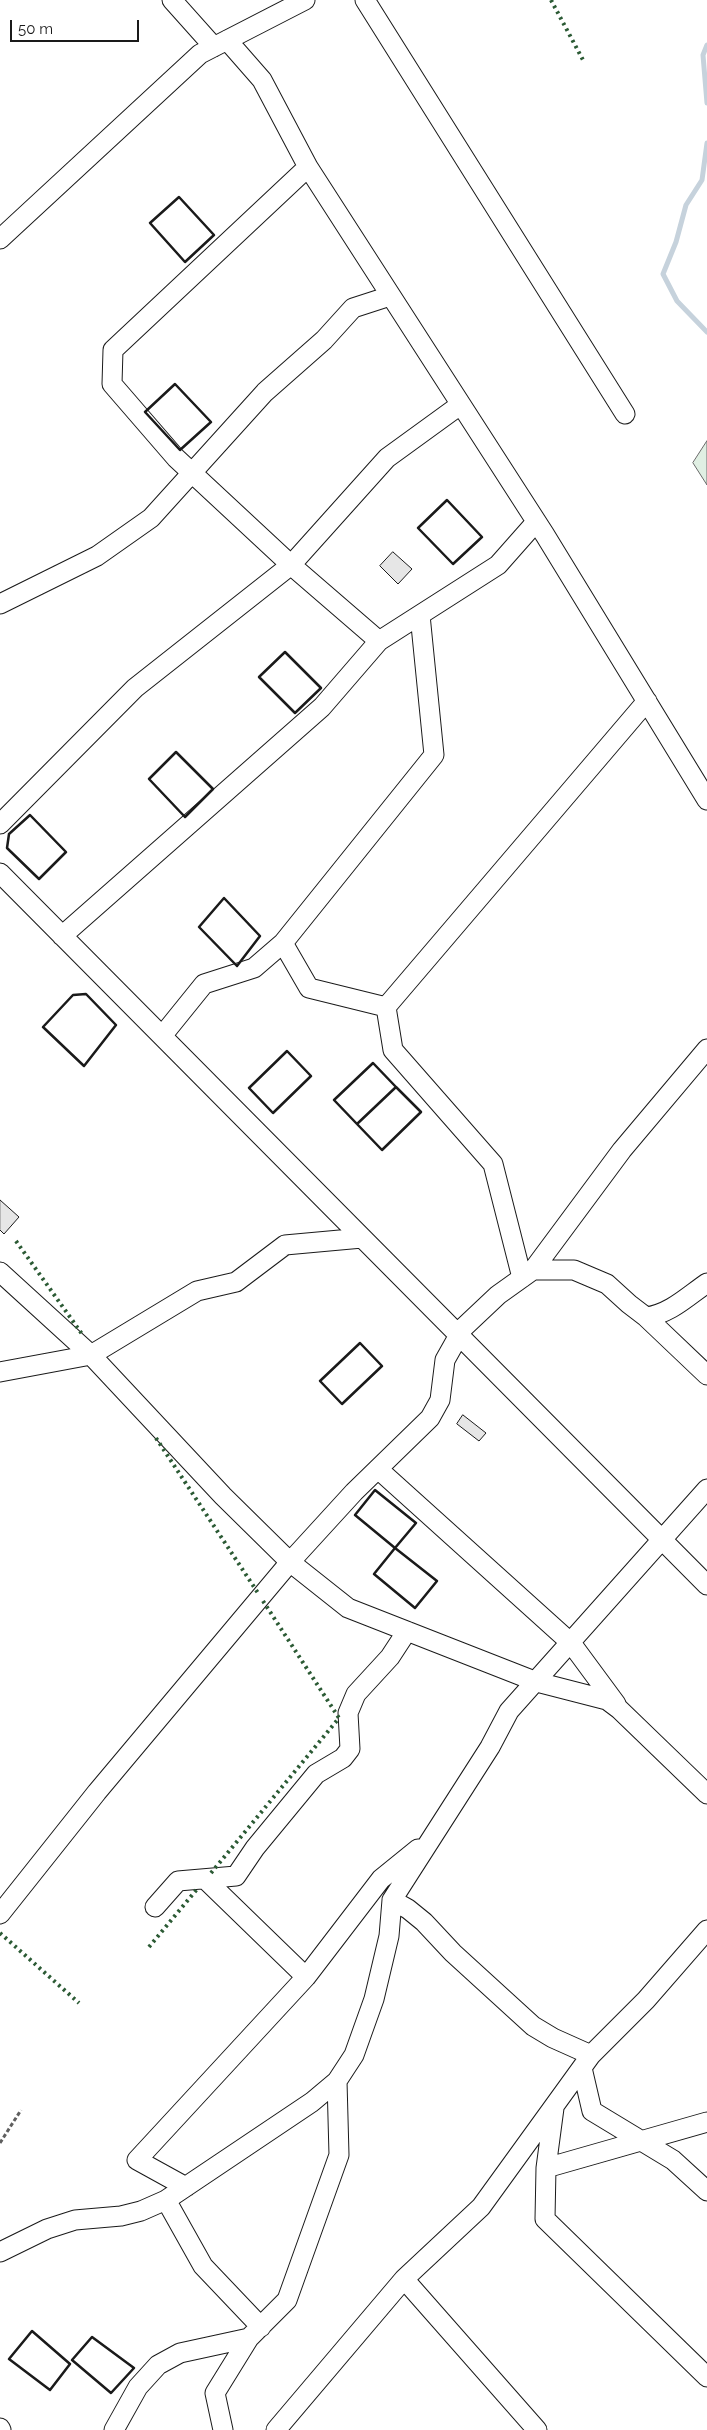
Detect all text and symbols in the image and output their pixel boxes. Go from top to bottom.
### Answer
scale bar [12,10,141,42]
text: 50 m [18,20,53,38]

